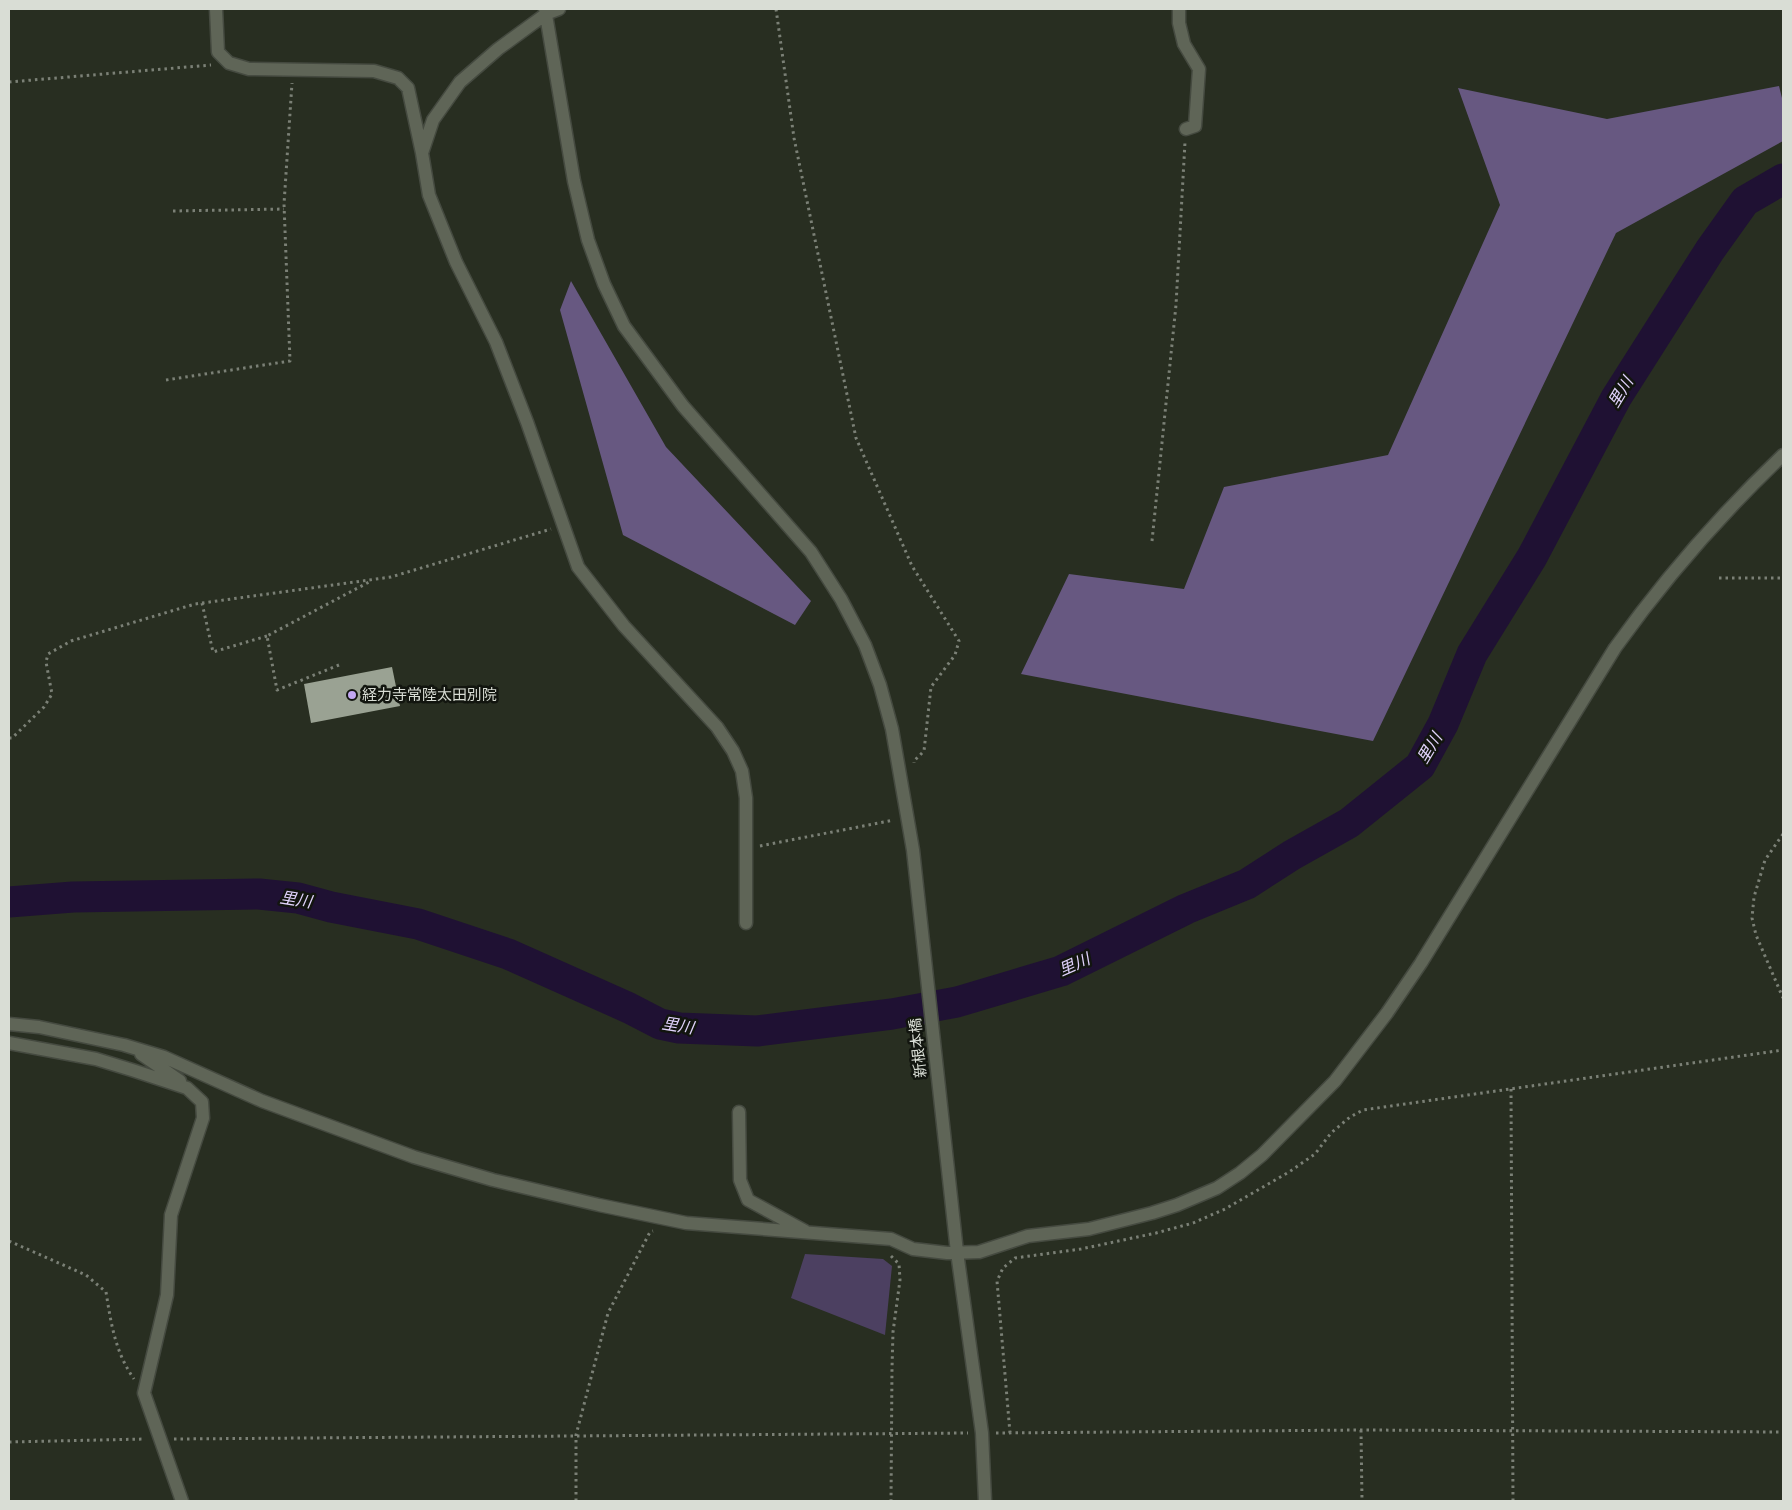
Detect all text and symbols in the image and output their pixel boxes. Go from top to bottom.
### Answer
water label: 里川 [1604,372,1638,411]
place label: 経力寺常陸太田別院 [362,686,497,704]
marker: 経力寺常陸太田別院 [346,689,358,701]
water label: 里川 [1413,728,1447,767]
water label: 里川 [279,888,315,912]
water label: 里川 [1056,948,1095,980]
water label: 里川 [661,1014,697,1038]
street label: 新根本橋 [906,1017,930,1079]

